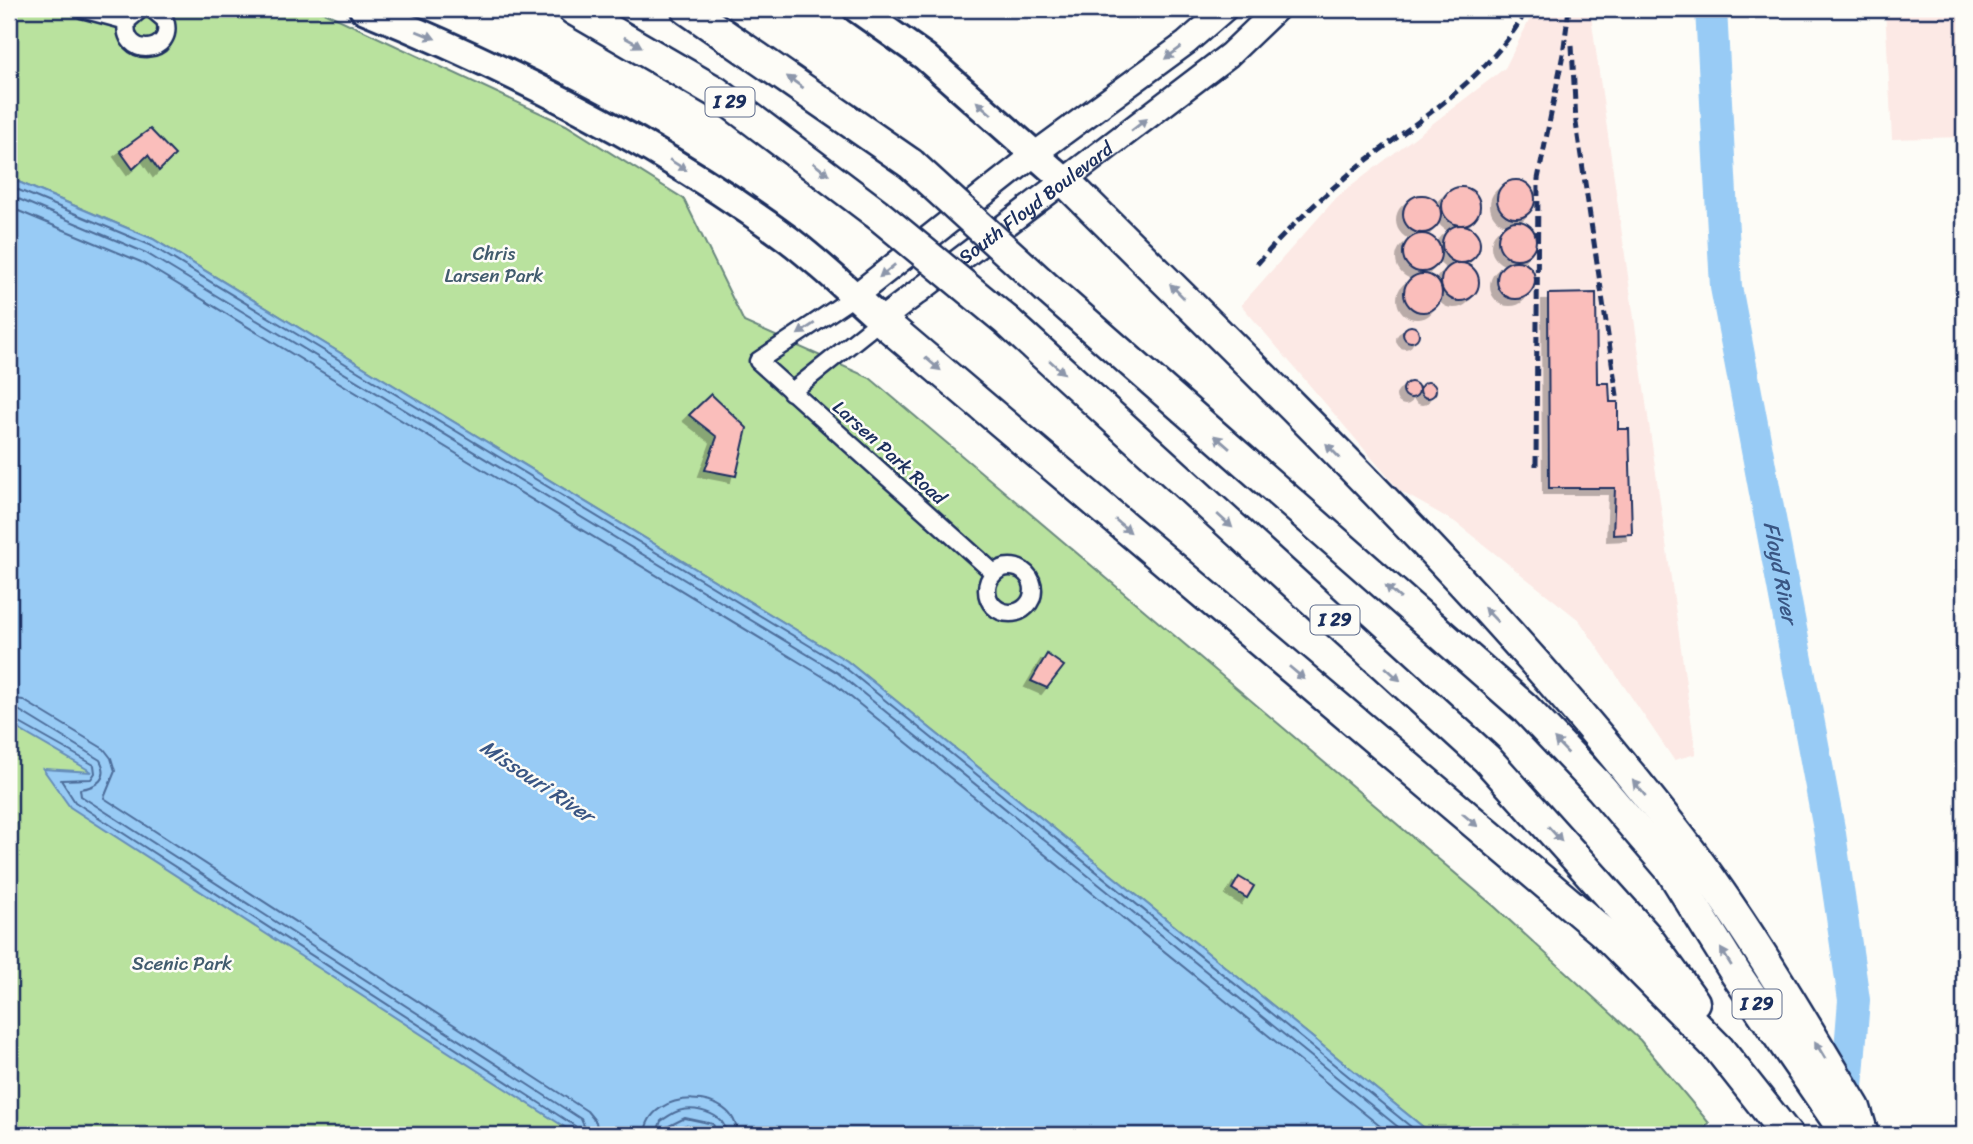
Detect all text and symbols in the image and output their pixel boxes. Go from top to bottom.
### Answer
one-way arrow [416,29,437,40]
one-way arrow [623,36,642,48]
one-way arrow [1164,45,1182,60]
one-way arrow [786,75,804,89]
road number: I 29 [706,88,754,116]
one-way arrow [976,101,993,116]
one-way arrow [1129,117,1147,132]
street label: South Floyd Boulevard [951,132,1122,273]
one-way arrow [668,159,688,172]
one-way arrow [811,162,829,177]
park label: Chris Larsen Park [445,237,543,292]
one-way arrow [878,264,896,278]
one-way arrow [1169,283,1185,300]
one-way arrow [797,322,816,335]
one-way arrow [924,356,942,372]
one-way arrow [1048,359,1065,375]
street label: Larsen Park Road [825,392,956,514]
one-way arrow [1213,434,1231,450]
one-way arrow [1326,443,1342,460]
one-way arrow [1216,512,1233,528]
one-way arrow [1114,518,1132,533]
water label: Floyd River [1752,519,1809,631]
one-way arrow [1385,585,1402,601]
road number: I 29 [1310,606,1360,634]
one-way arrow [1483,606,1500,623]
one-way arrow [1287,665,1305,680]
one-way arrow [1384,666,1402,682]
water label: Missouri River [472,729,606,836]
one-way arrow [1553,738,1569,755]
one-way arrow [1631,779,1646,797]
one-way arrow [1461,812,1478,827]
one-way arrow [1547,825,1563,843]
park label: Scenic Park [132,947,232,980]
one-way arrow [1719,948,1732,967]
road number: I 29 [1732,989,1782,1018]
one-way arrow [1813,1040,1826,1059]

